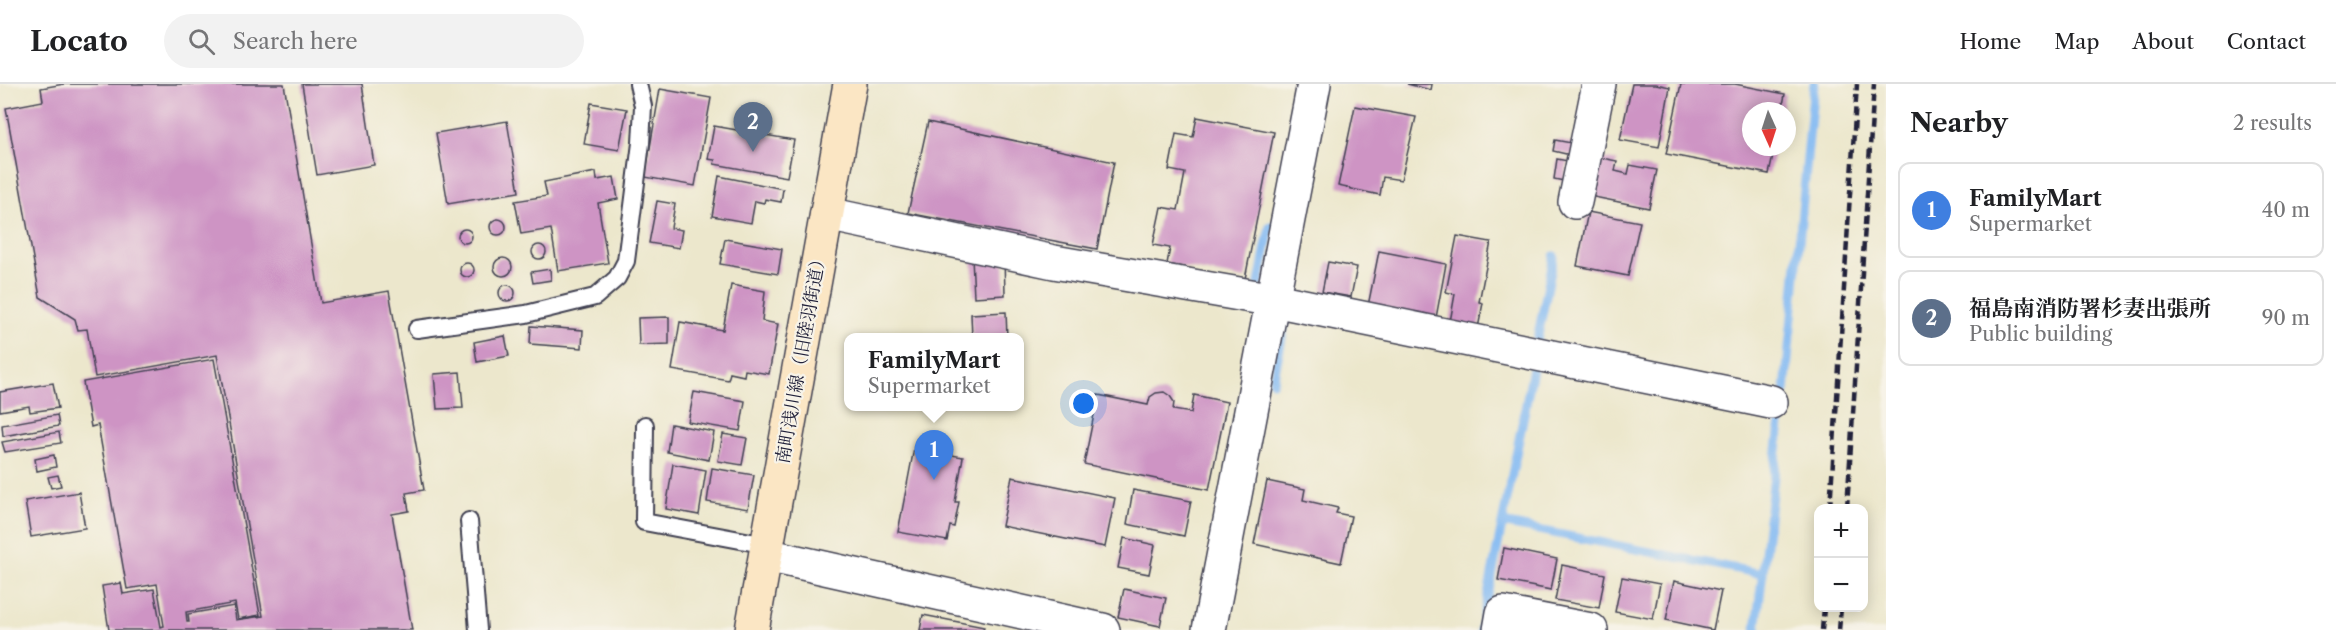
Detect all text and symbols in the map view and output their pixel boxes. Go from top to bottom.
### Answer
search box [164,14,584,68]
text: Locato [30,24,128,58]
icon: search [185,25,218,58]
text: Search here [233,28,358,55]
text: Home [1960,29,2021,54]
text: Map [2054,29,2099,54]
text: About [2132,29,2194,54]
text: Contact [2227,29,2306,54]
north arrow [1742,102,1796,156]
pin: 2 [734,103,772,152]
text: Nearby [1910,107,2008,139]
text: 2 results [2233,111,2312,135]
text: FamilyMart [1969,185,2102,212]
text: 1 [1927,198,1936,222]
text: 40 m [2262,198,2310,222]
text: Supermarket [1969,212,2092,236]
street label: 南町浅川線（旧陸羽街道） [771,249,831,465]
text: 福島南消防署杉妻出張所 [1969,295,2211,322]
text: 2 [1926,306,1937,330]
text: 90 m [2262,306,2310,330]
text: Public building [1969,322,2112,346]
popup [844,333,1024,411]
text: FamilyMart [868,347,1000,374]
text: Supermarket [868,374,991,398]
your location [1069,389,1098,418]
pin: 1 [914,430,954,480]
map controls [1814,504,1868,612]
button: + [1814,504,1868,558]
button: − [1814,558,1868,612]

